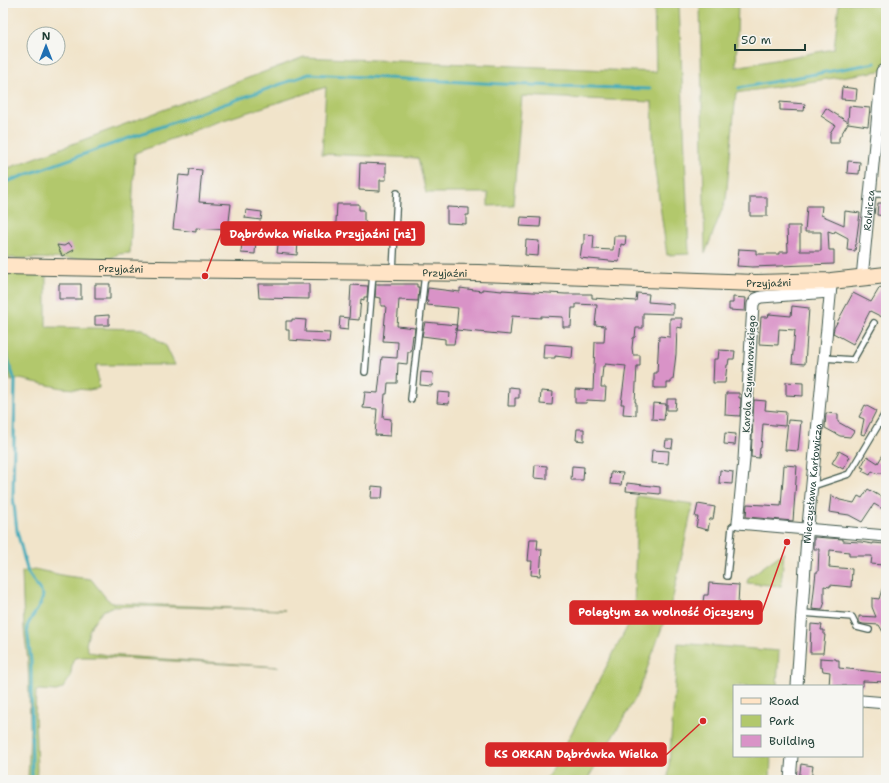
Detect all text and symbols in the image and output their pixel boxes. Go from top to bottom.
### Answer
north arrow [26,26,66,66]
scale bar [735,26,805,52]
text: N [42,29,51,44]
text: 50 m [741,32,771,48]
street label: Rolnicza [860,188,877,231]
callout: Dąbrówka Wielka Przyjaźni [nż] [221,222,424,245]
text: Dąbrówka Wielka Przyjaźni [nż] [230,227,416,242]
street label: Przyjaźni [98,261,144,275]
street label: Przyjaźni [422,266,468,279]
street label: Przyjaźni [746,276,792,290]
street label: Karola Szymanowskiego [739,315,759,433]
street label: Mieczysława Karłowicza [800,422,824,544]
callout: Poległym za wolność Ojczyzny [570,601,762,624]
text: Poległym za wolność Ojczyzny [578,605,754,620]
legend [733,685,863,757]
text: Road [769,693,800,709]
text: Park [769,713,795,729]
text: Building [769,733,815,749]
callout: KS ORKAN Dąbrówka Wielka [486,743,666,766]
text: KS ORKAN Dąbrówka Wielka [494,747,658,762]

